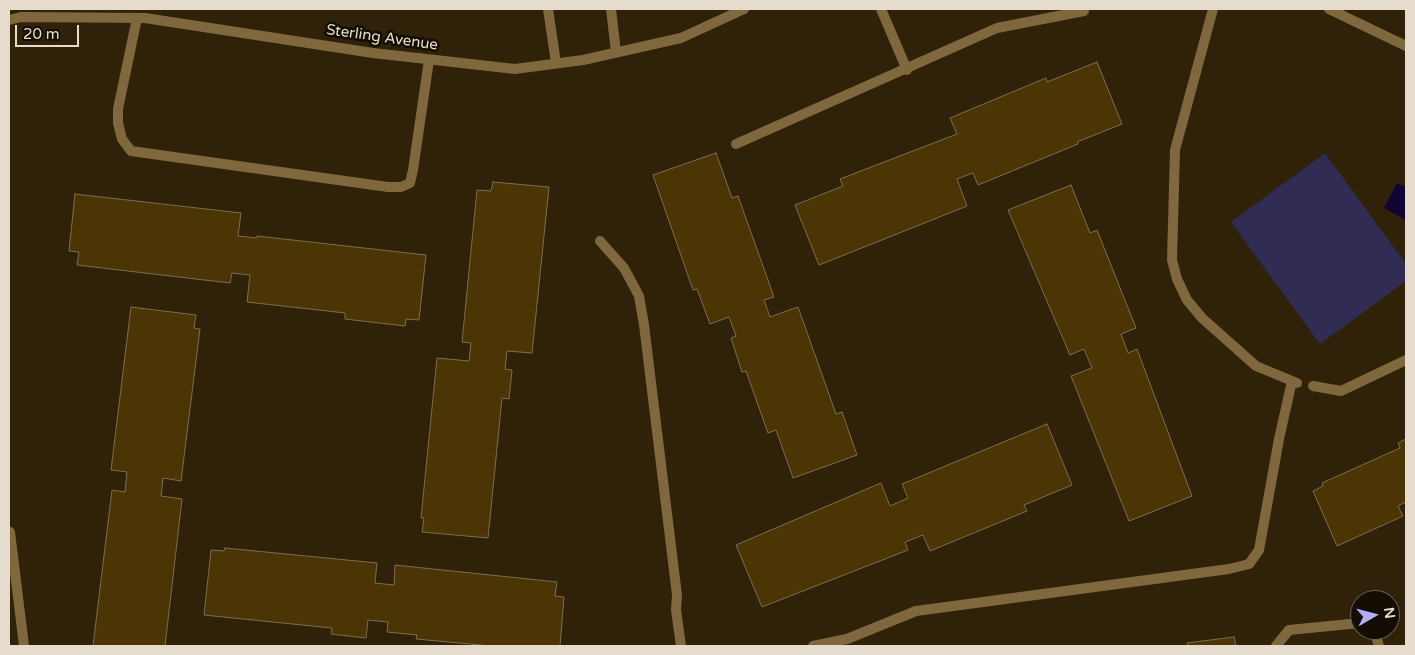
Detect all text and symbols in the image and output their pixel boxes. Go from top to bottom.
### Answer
scale bar [18,15,81,47]
street label: Sterling Avenue [325,21,439,55]
text: 20 m [23,25,60,43]
north arrow [1350,590,1400,640]
text: N [1380,606,1399,620]

